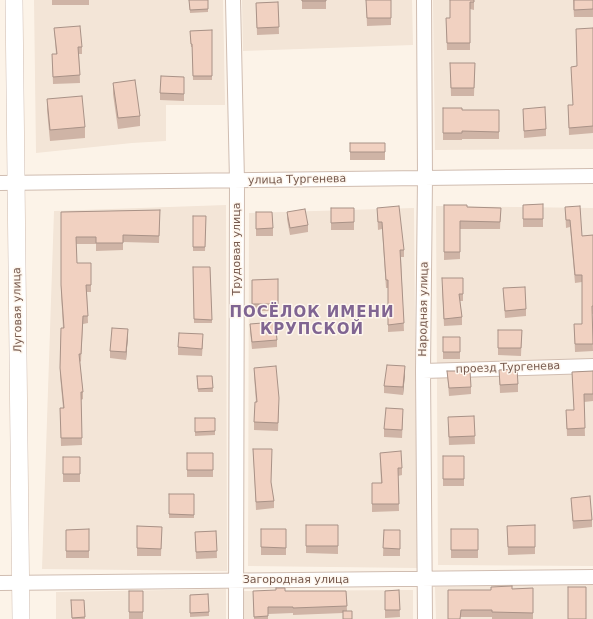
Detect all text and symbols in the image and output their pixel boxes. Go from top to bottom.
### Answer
street label: улица Тургенева [248,173,346,187]
street label: Трудовая улица [230,203,244,295]
street label: Народная улица [417,261,431,357]
street label: Луговая улица [11,267,25,353]
district label: ПОСЁЛОК ИМЕНИ КРУПСКОЙ [229,304,395,339]
street label: проезд Тургенева [456,360,560,376]
street label: Загородная улица [243,573,349,587]

